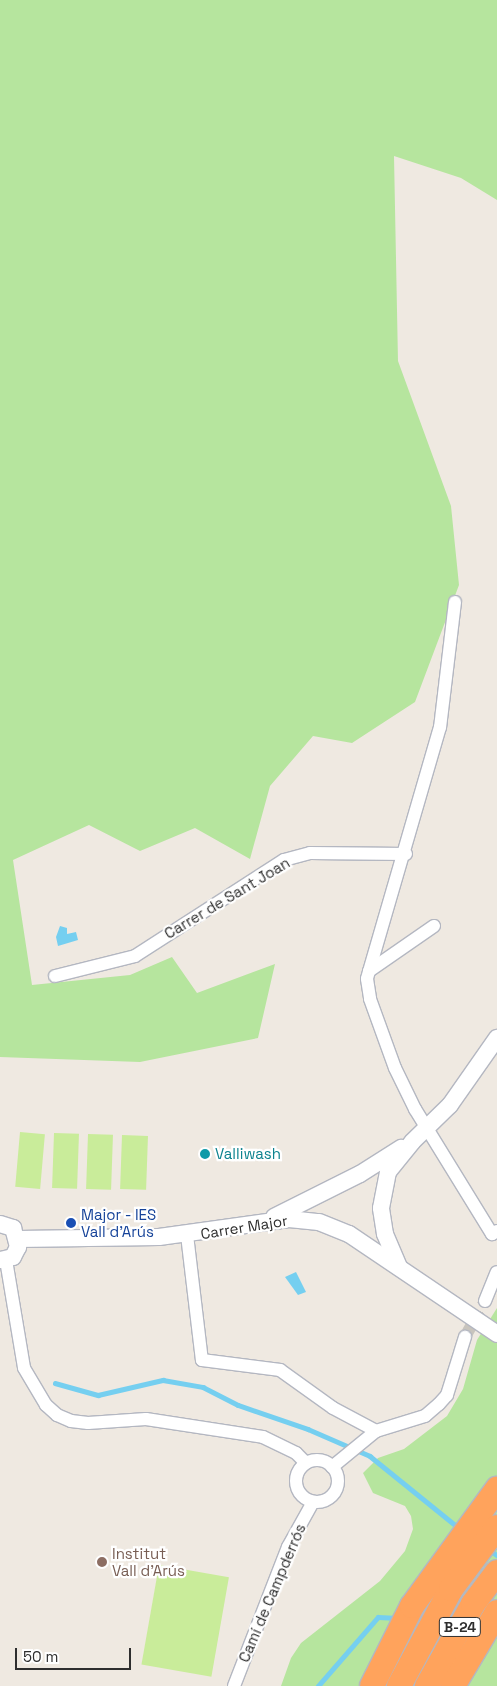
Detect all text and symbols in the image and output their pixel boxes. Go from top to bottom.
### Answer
street label: Carrer de Sant Joan [161,853,293,943]
place label: Valliwash [215,1145,281,1163]
marker: Valliwash [199,1148,211,1160]
place label: Major - IES Vall d'Arús [81,1205,157,1240]
street label: Carrer Major [199,1211,289,1243]
marker: Major - IES Vall d'Arús [65,1217,77,1229]
street label: Camí de Campderrós [235,1521,309,1665]
place label: Institut Vall d'Arús [112,1544,185,1579]
marker: Institut Vall d'Arús [96,1556,108,1568]
road number: B-24 [439,1615,481,1638]
scale bar [18,1638,134,1670]
text: 50 m [23,1647,58,1666]

